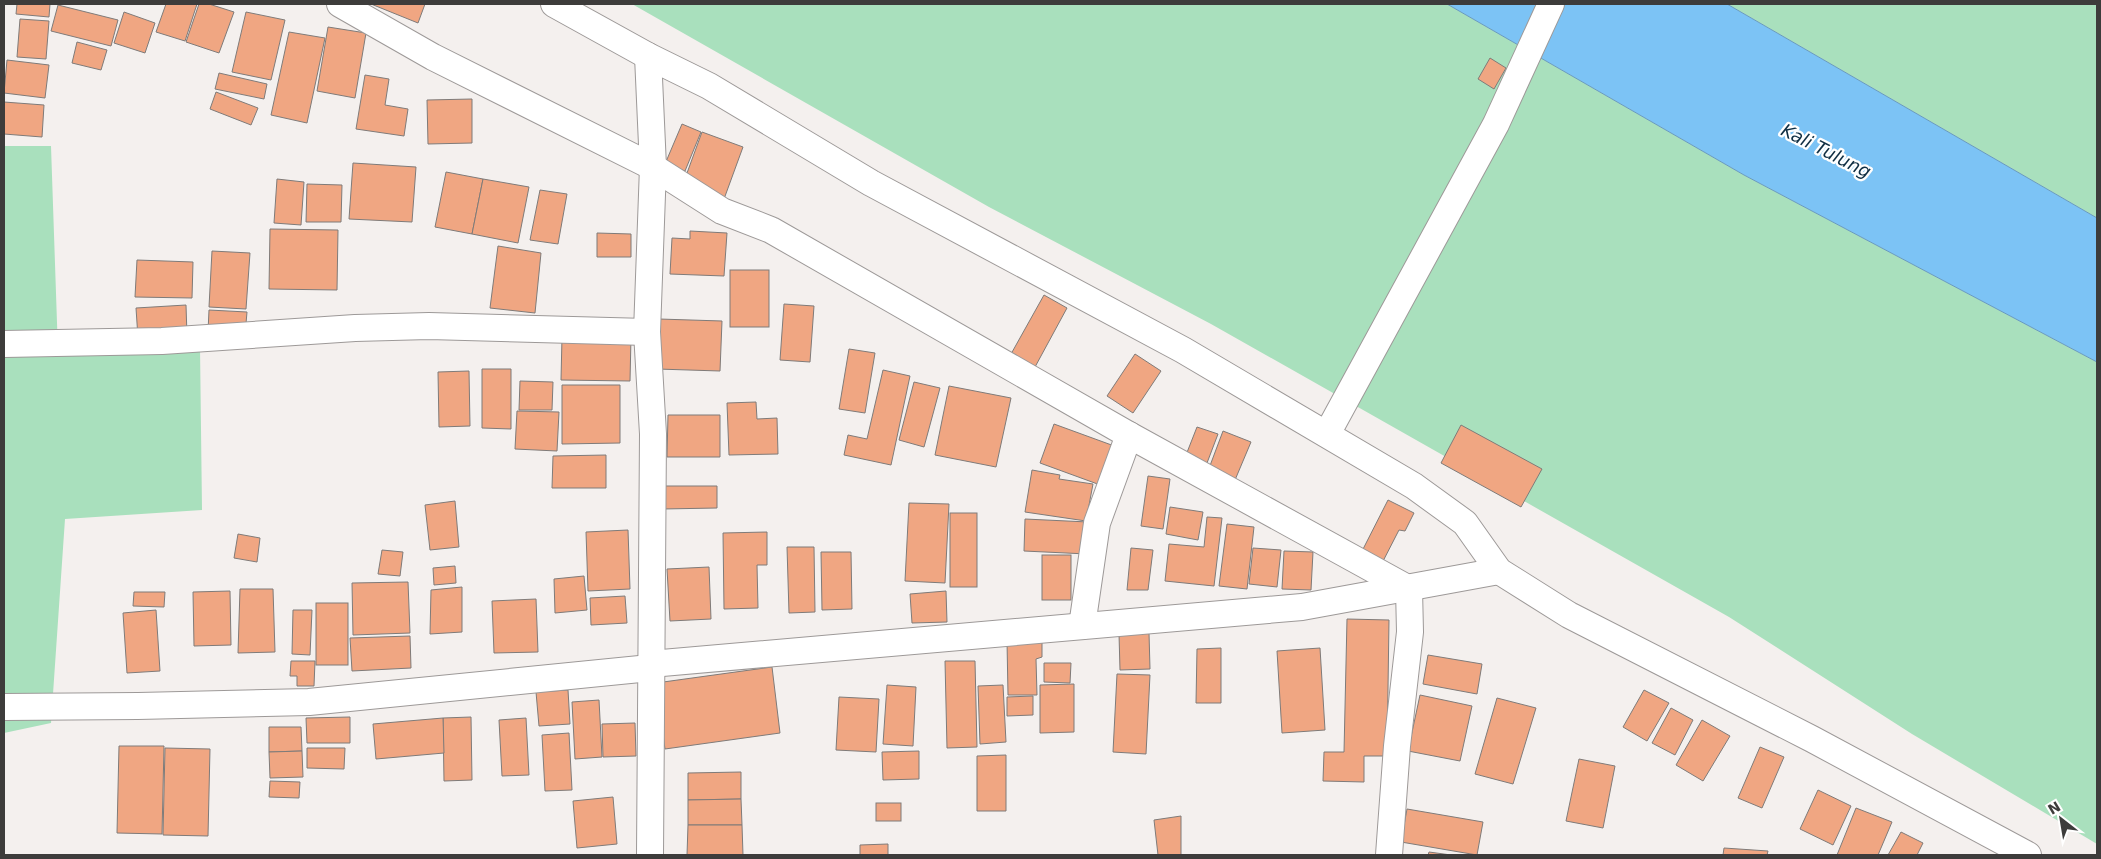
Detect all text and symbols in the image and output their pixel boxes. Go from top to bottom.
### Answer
water label: Kali Tulung [1778,119,1875,182]
north arrow [2036,794,2086,844]
text: N [2045,798,2063,818]

